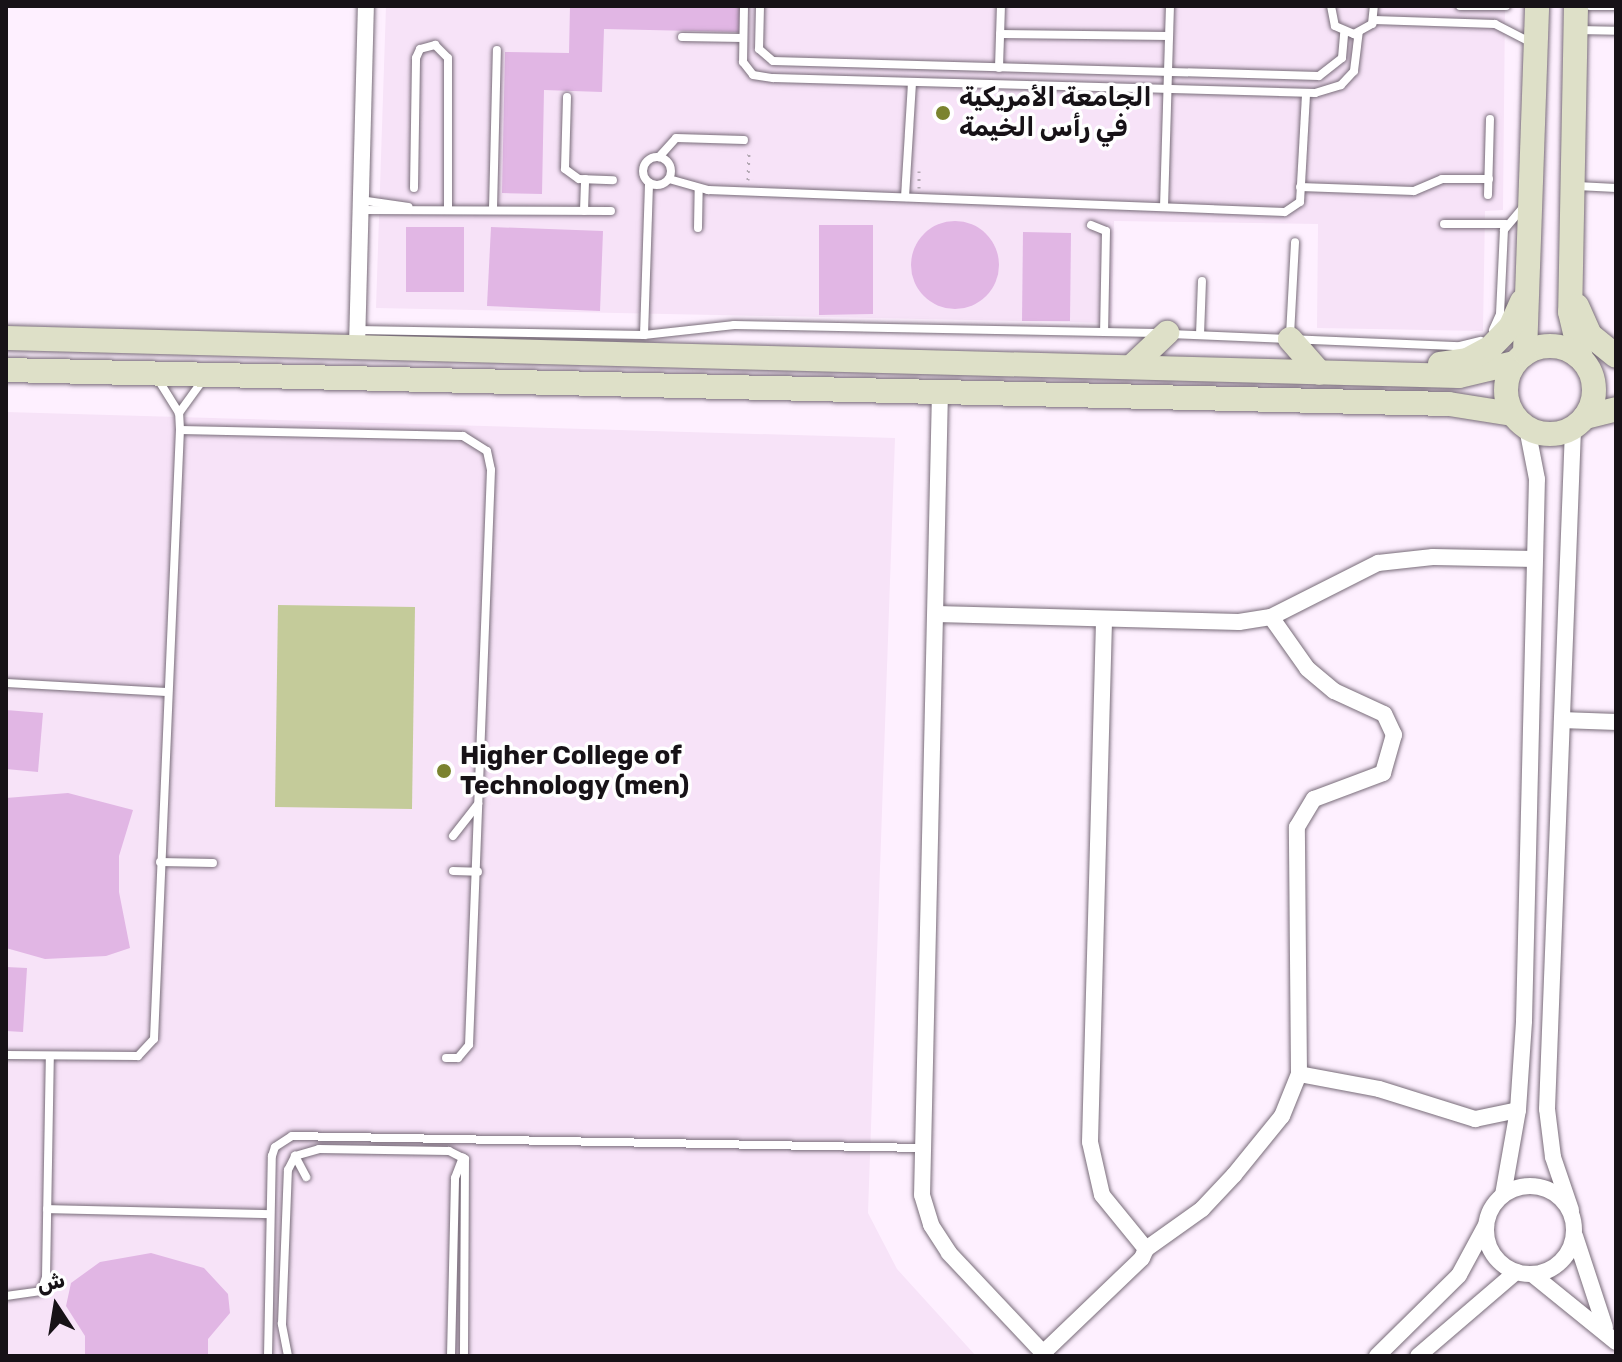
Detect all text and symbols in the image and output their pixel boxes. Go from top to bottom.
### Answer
place label: الجامعة الأمريكية في رأس الخيمة [959,82,1151,144]
marker: الجامعة الأمريكية في رأس الخيمة [934,104,952,122]
place label: Higher College of Technology (men) [460,740,690,802]
marker: Higher College of Technology (men) [435,762,453,780]
north arrow [16,1266,96,1346]
text: ش [34,1266,67,1298]

